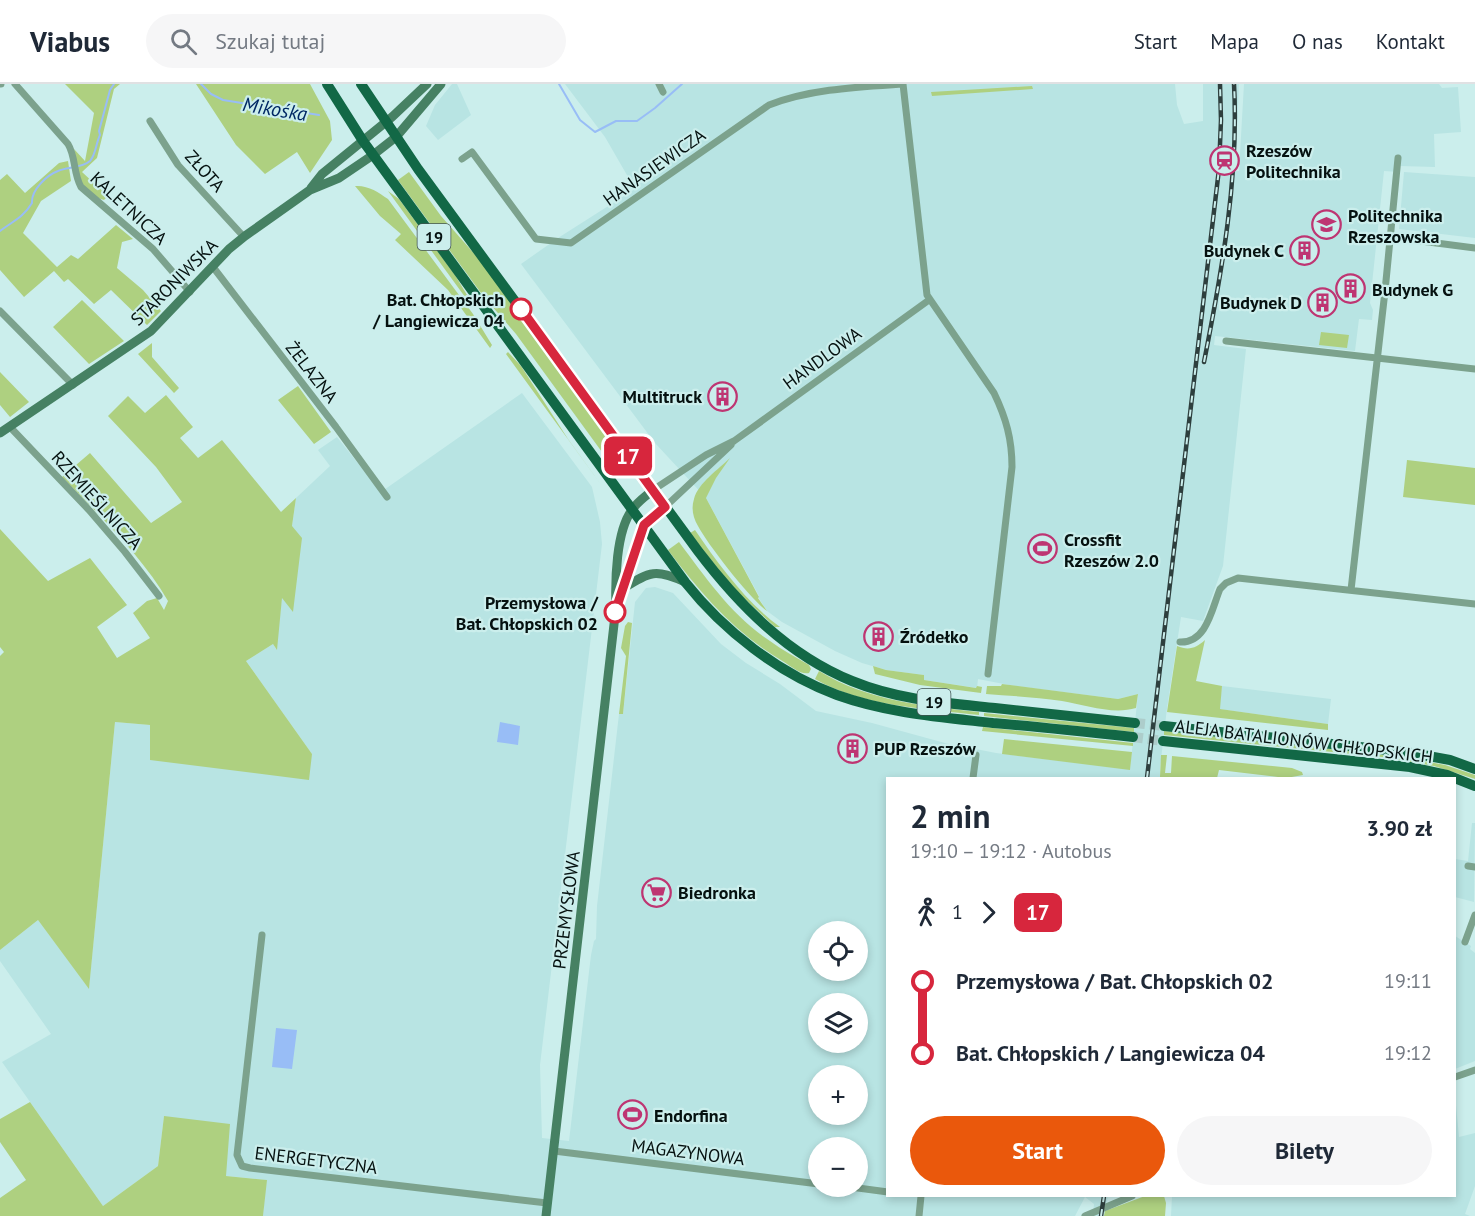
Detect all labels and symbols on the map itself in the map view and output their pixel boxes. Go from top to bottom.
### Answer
water label: Mikośka [241,91,309,127]
street label: HANASIEWICZA [598,123,710,211]
place label: Rzeszów Politechnika [1246,139,1341,183]
station icon: Rzeszów Politechnika [1209,144,1241,176]
street label: ZŁOTA [180,145,230,197]
street label: KALETNICZA [86,166,173,250]
place label: Politechnika Rzeszowska [1348,204,1443,248]
school or university icon: Politechnika Rzeszowska [1311,209,1343,241]
road number: 19 [418,224,450,250]
street label: STARONIWSKA [126,233,223,330]
building icon: Budynek C [1289,234,1321,266]
place label: Budynek C [1204,239,1284,262]
building icon: Budynek G [1335,273,1367,305]
place label: Budynek G [1372,278,1453,301]
building icon: Budynek D [1307,286,1339,318]
place label: Bat. Chłopskich / Langiewicza 04 [372,288,504,332]
place label: Budynek D [1220,291,1302,314]
marker: Bat. Chłopskich / Langiewicza 04 [510,298,532,320]
street label: HANDLOWA [778,322,866,394]
street label: ŻELAZNA [281,337,343,408]
building icon: Multitruck [707,380,739,412]
place label: Multitruck [623,385,702,408]
line badge: 17 [601,436,655,476]
street label: RZEMIEŚLNICZA [47,446,148,554]
place label: Crossfit Rzeszów 2.0 [1064,528,1159,572]
sports icon: Crossfit Rzeszów 2.0 [1027,533,1059,565]
place label: Przemysłowa / Bat. Chłopskich 02 [456,591,599,635]
marker: Przemysłowa / Bat. Chłopskich 02 [604,601,626,623]
building icon: Źródełko [863,620,895,652]
place label: Źródełko [900,625,969,648]
road number: 19 [918,689,950,715]
street label: ALEJA BATALIONÓW CHŁOPSKICH [1174,714,1434,768]
building icon: PUP Rzeszów [837,732,869,764]
place label: PUP Rzeszów [874,737,977,760]
street label: PRZEMYSŁOWA [547,849,585,970]
supermarket icon: Biedronka [641,876,673,908]
place label: Biedronka [678,881,756,904]
sports icon: Endorfina [617,1099,649,1131]
place label: Endorfina [654,1104,728,1127]
street label: MAGAZYNOWA [630,1134,746,1170]
street label: ENERGETYCZNA [253,1141,379,1179]

